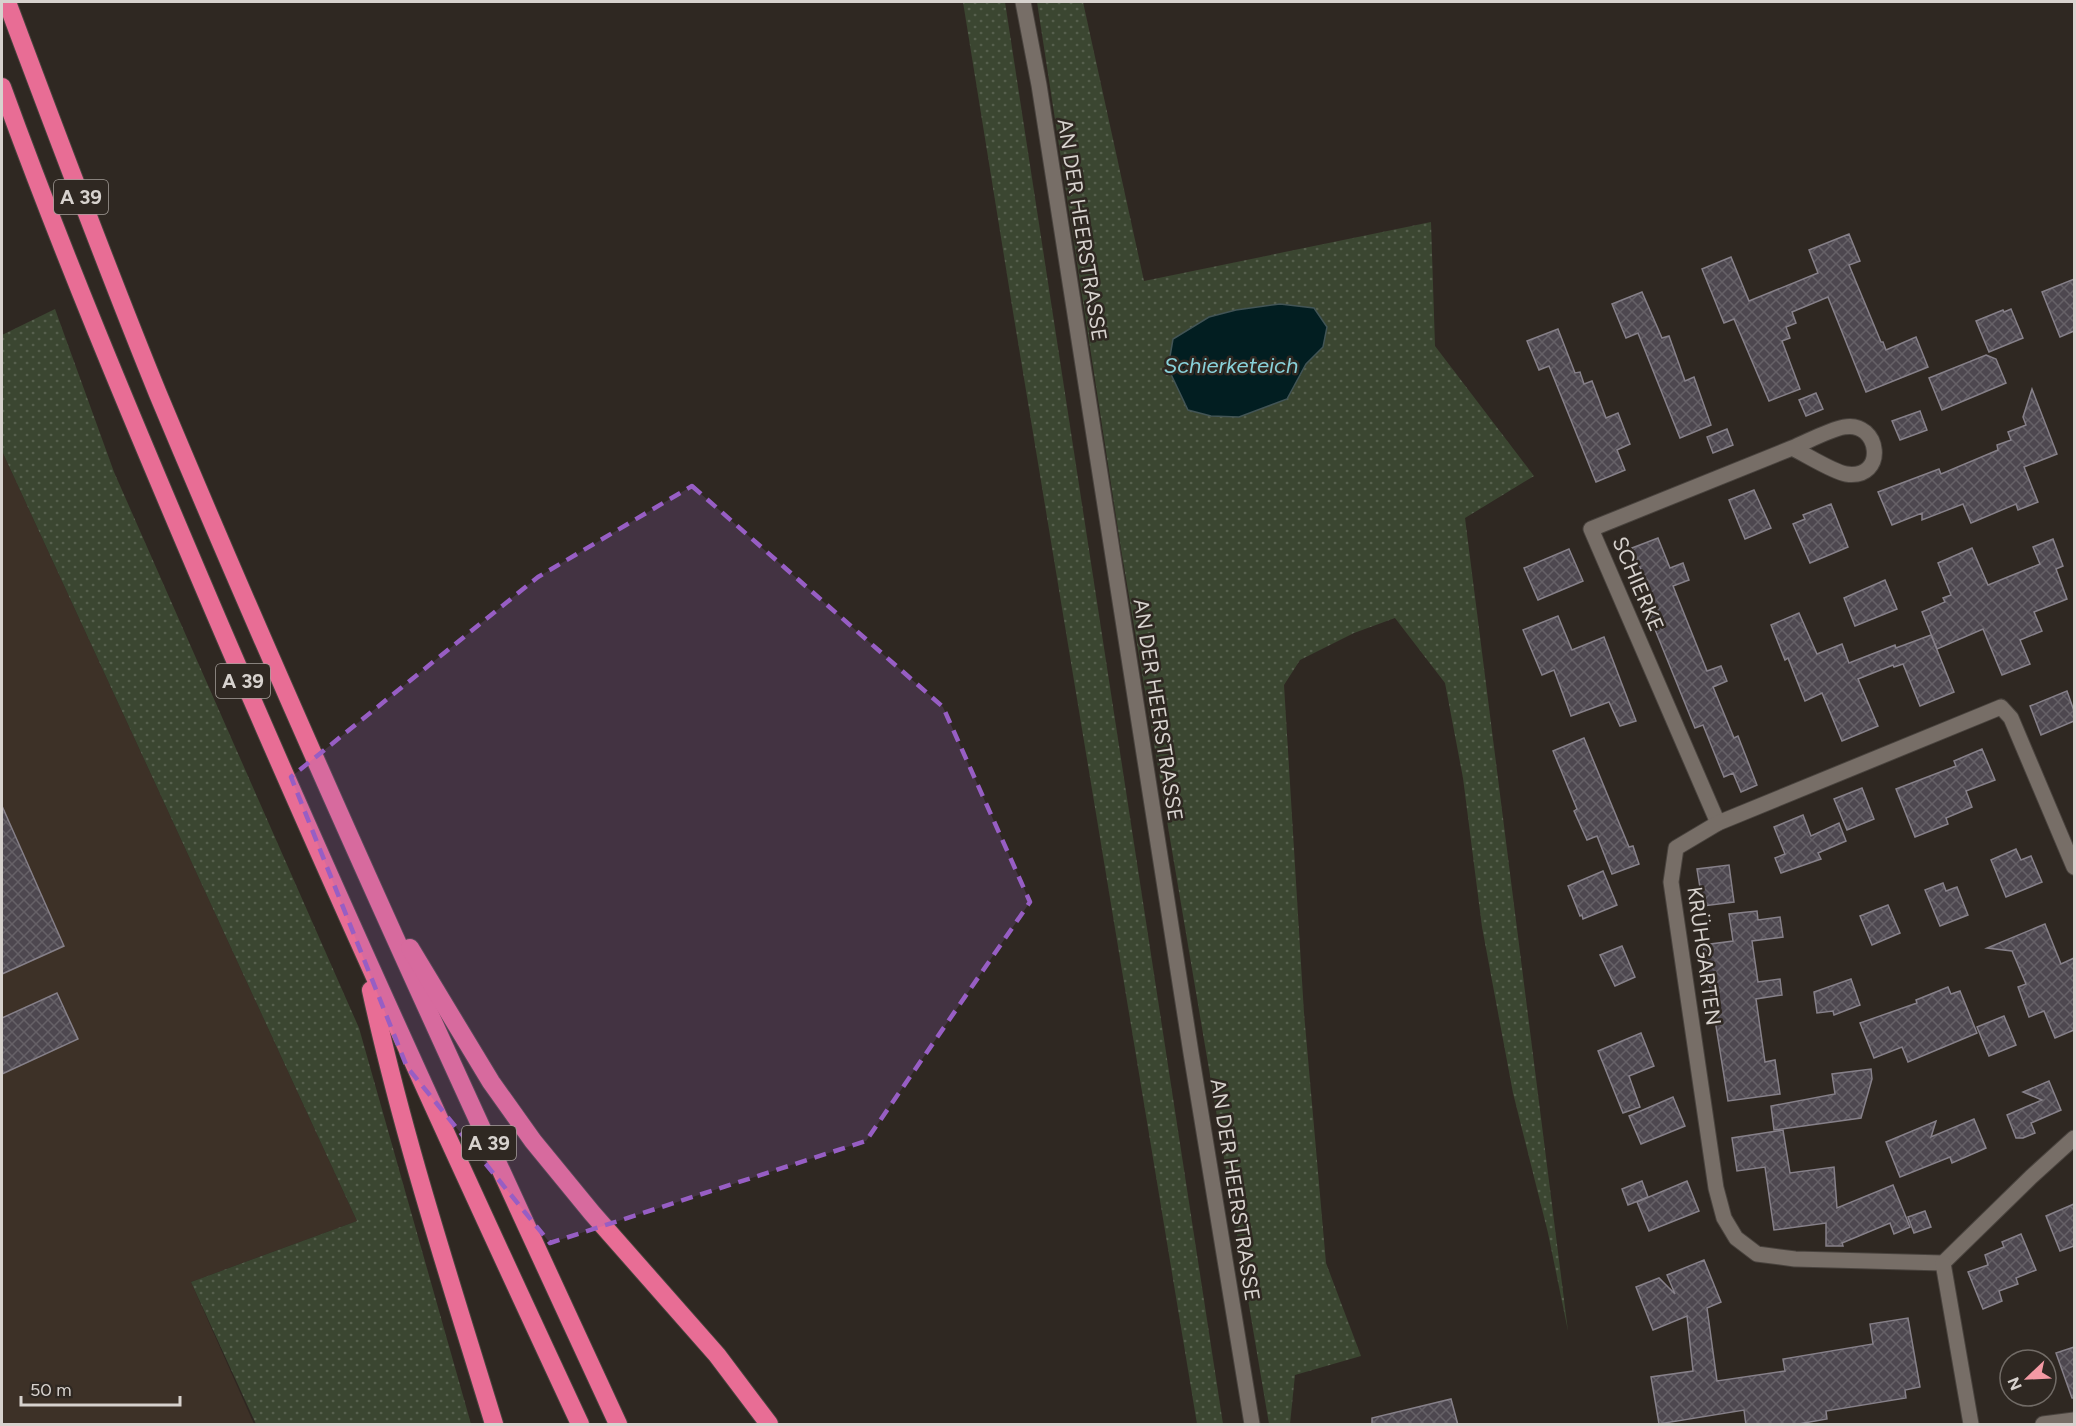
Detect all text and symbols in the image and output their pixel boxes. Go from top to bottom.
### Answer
street label: AN DER HEERSTRASSE [1053,117,1112,343]
road number: A 39 [54,180,108,214]
water label: Schierketeich [1164,352,1298,379]
street label: SCHIERKE [1607,533,1670,635]
street label: AN DER HEERSTRASSE [1129,597,1188,823]
road number: A 39 [216,664,270,698]
street label: KRÜHGARTEN [1682,885,1727,1027]
street label: AN DER HEERSTRASSE [1206,1077,1265,1303]
road number: A 39 [462,1126,516,1160]
north arrow [1998,1348,2058,1408]
scale bar [21,1369,180,1407]
text: N [2003,1374,2026,1393]
text: 50 m [30,1379,72,1401]

